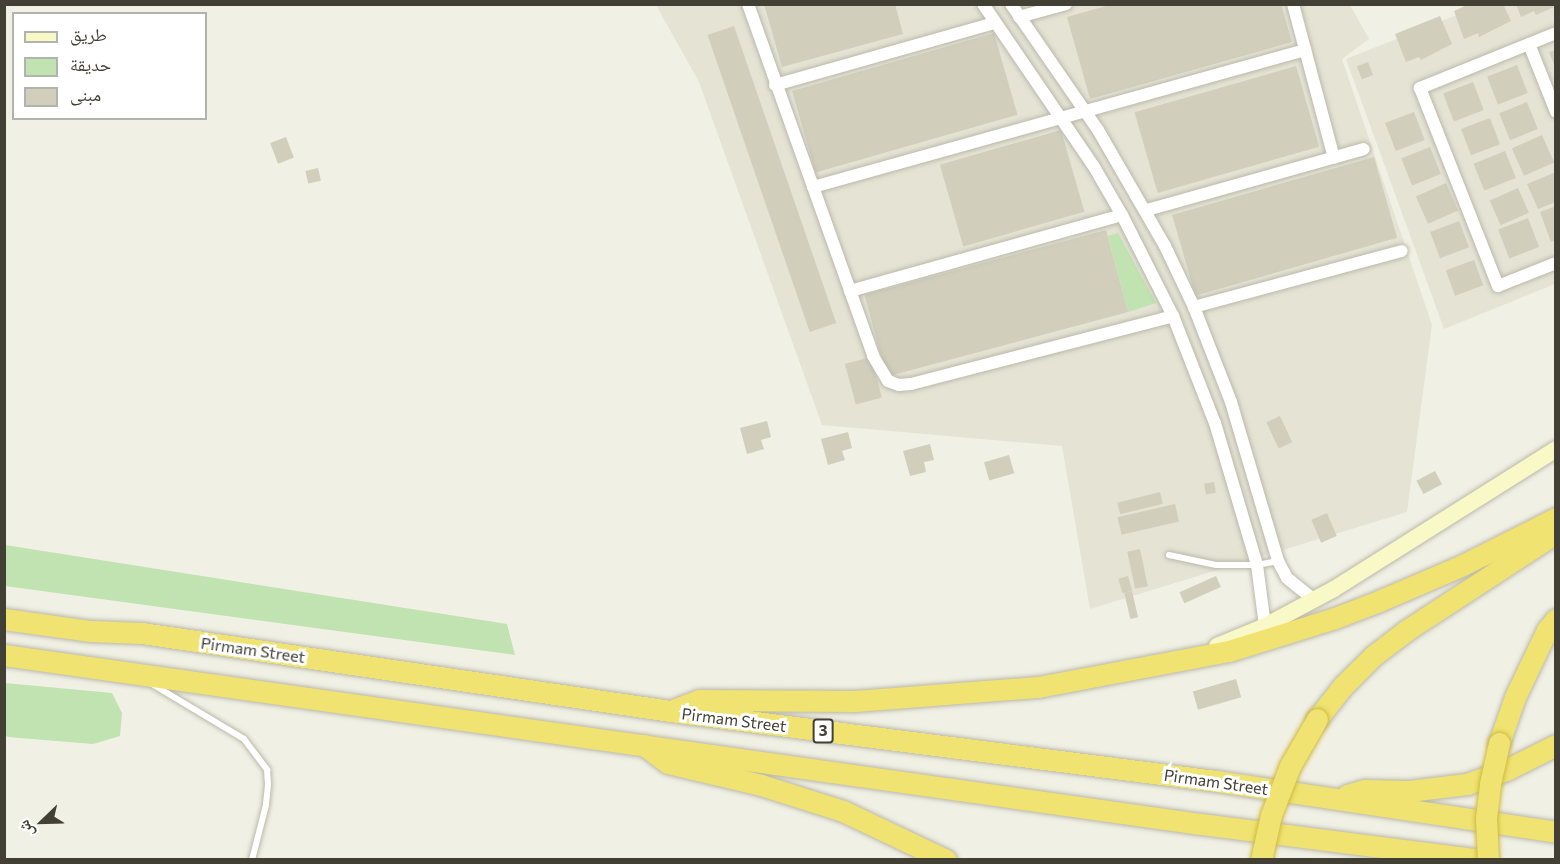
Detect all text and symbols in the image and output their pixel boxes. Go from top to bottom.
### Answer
legend [12,12,207,120]
text: طريق [70,23,107,45]
text: حديقة [70,53,111,75]
text: مبنى [70,83,101,105]
street label: Pirmam Street [200,633,306,667]
street label: Pirmam Street [681,704,787,736]
road number: 3 [812,719,834,743]
street label: Pirmam Street [1163,765,1269,799]
north arrow [12,792,72,852]
text: ش [13,818,37,841]

